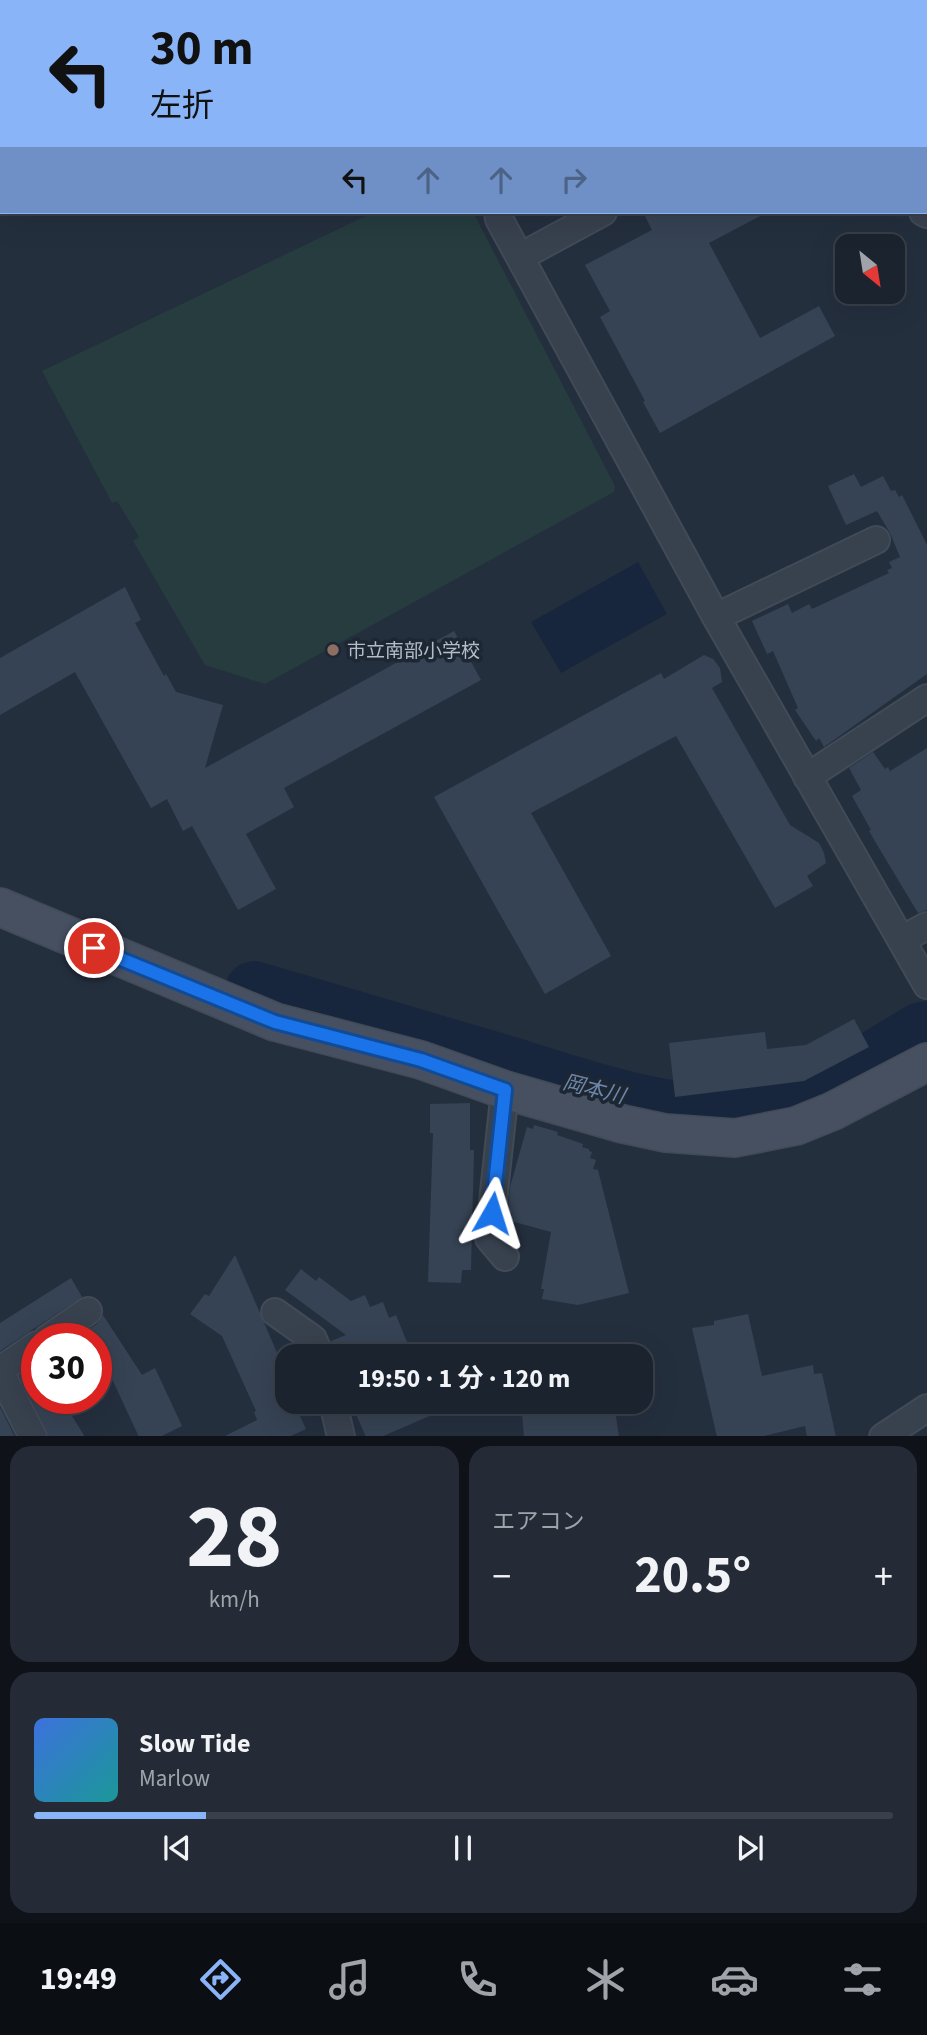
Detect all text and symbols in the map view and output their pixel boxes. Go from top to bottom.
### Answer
text: 30 m [150,14,254,84]
icon: left [35,28,126,119]
text: 左折 [150,83,214,129]
icon: left [336,161,374,199]
icon: ahead [409,161,447,199]
icon: ahead [482,161,520,199]
icon: right [555,161,593,199]
north arrow [835,234,905,304]
map controls [835,234,905,304]
place label: 市立南部小学校 [347,638,480,665]
marker: 市立南部小学校 [325,642,341,658]
pin [64,918,124,978]
icon: arrive [75,929,113,967]
water label: 岡本川 [560,1067,630,1112]
position arrow [455,1176,529,1250]
speed limit sign: 30 [21,1323,112,1414]
text: 19:50 · 1 分 · 120 m [358,1360,570,1397]
text: 28 [186,1473,282,1602]
text: エアコン [493,1505,585,1538]
text: 20.5° [634,1539,751,1613]
text: − [493,1550,511,1604]
text: + [874,1550,893,1604]
text: km/h [209,1583,260,1616]
text: Slow Tide [139,1725,250,1762]
text: Marlow [139,1762,210,1795]
icon: previous [158,1829,196,1867]
icon: pause [444,1829,482,1867]
icon: next [731,1829,769,1867]
icon: directions [196,1955,245,2004]
icon: music [325,1955,374,2004]
icon: phone [453,1955,502,2004]
icon: climate [581,1955,630,2004]
icon: car [710,1955,759,2004]
icon: filters [838,1955,887,2004]
text: 19:49 [40,1956,117,2002]

